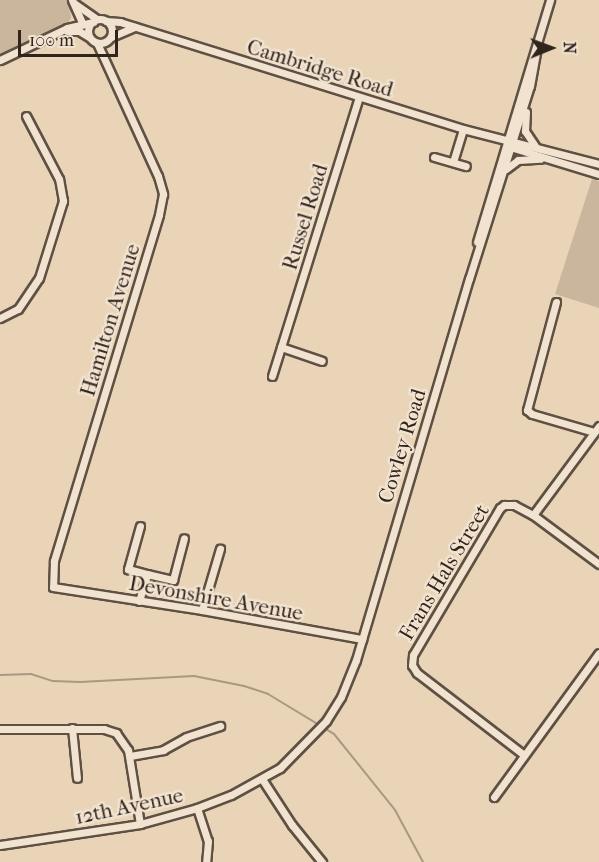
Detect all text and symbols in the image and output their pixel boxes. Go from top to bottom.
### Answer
scale bar [21,18,122,56]
north arrow [521,18,581,78]
text: 100 m [29,30,74,51]
street label: Cambridge Road [244,34,396,102]
text: N [560,41,579,54]
street label: Russel Road [277,161,333,273]
street label: Hamilton Avenue [75,241,145,399]
street label: Cowley Road [373,386,431,506]
street label: Frans Hals Street [394,499,494,645]
street label: Devonshire Avenue [127,570,305,626]
street label: 12th Avenue [73,782,185,830]

